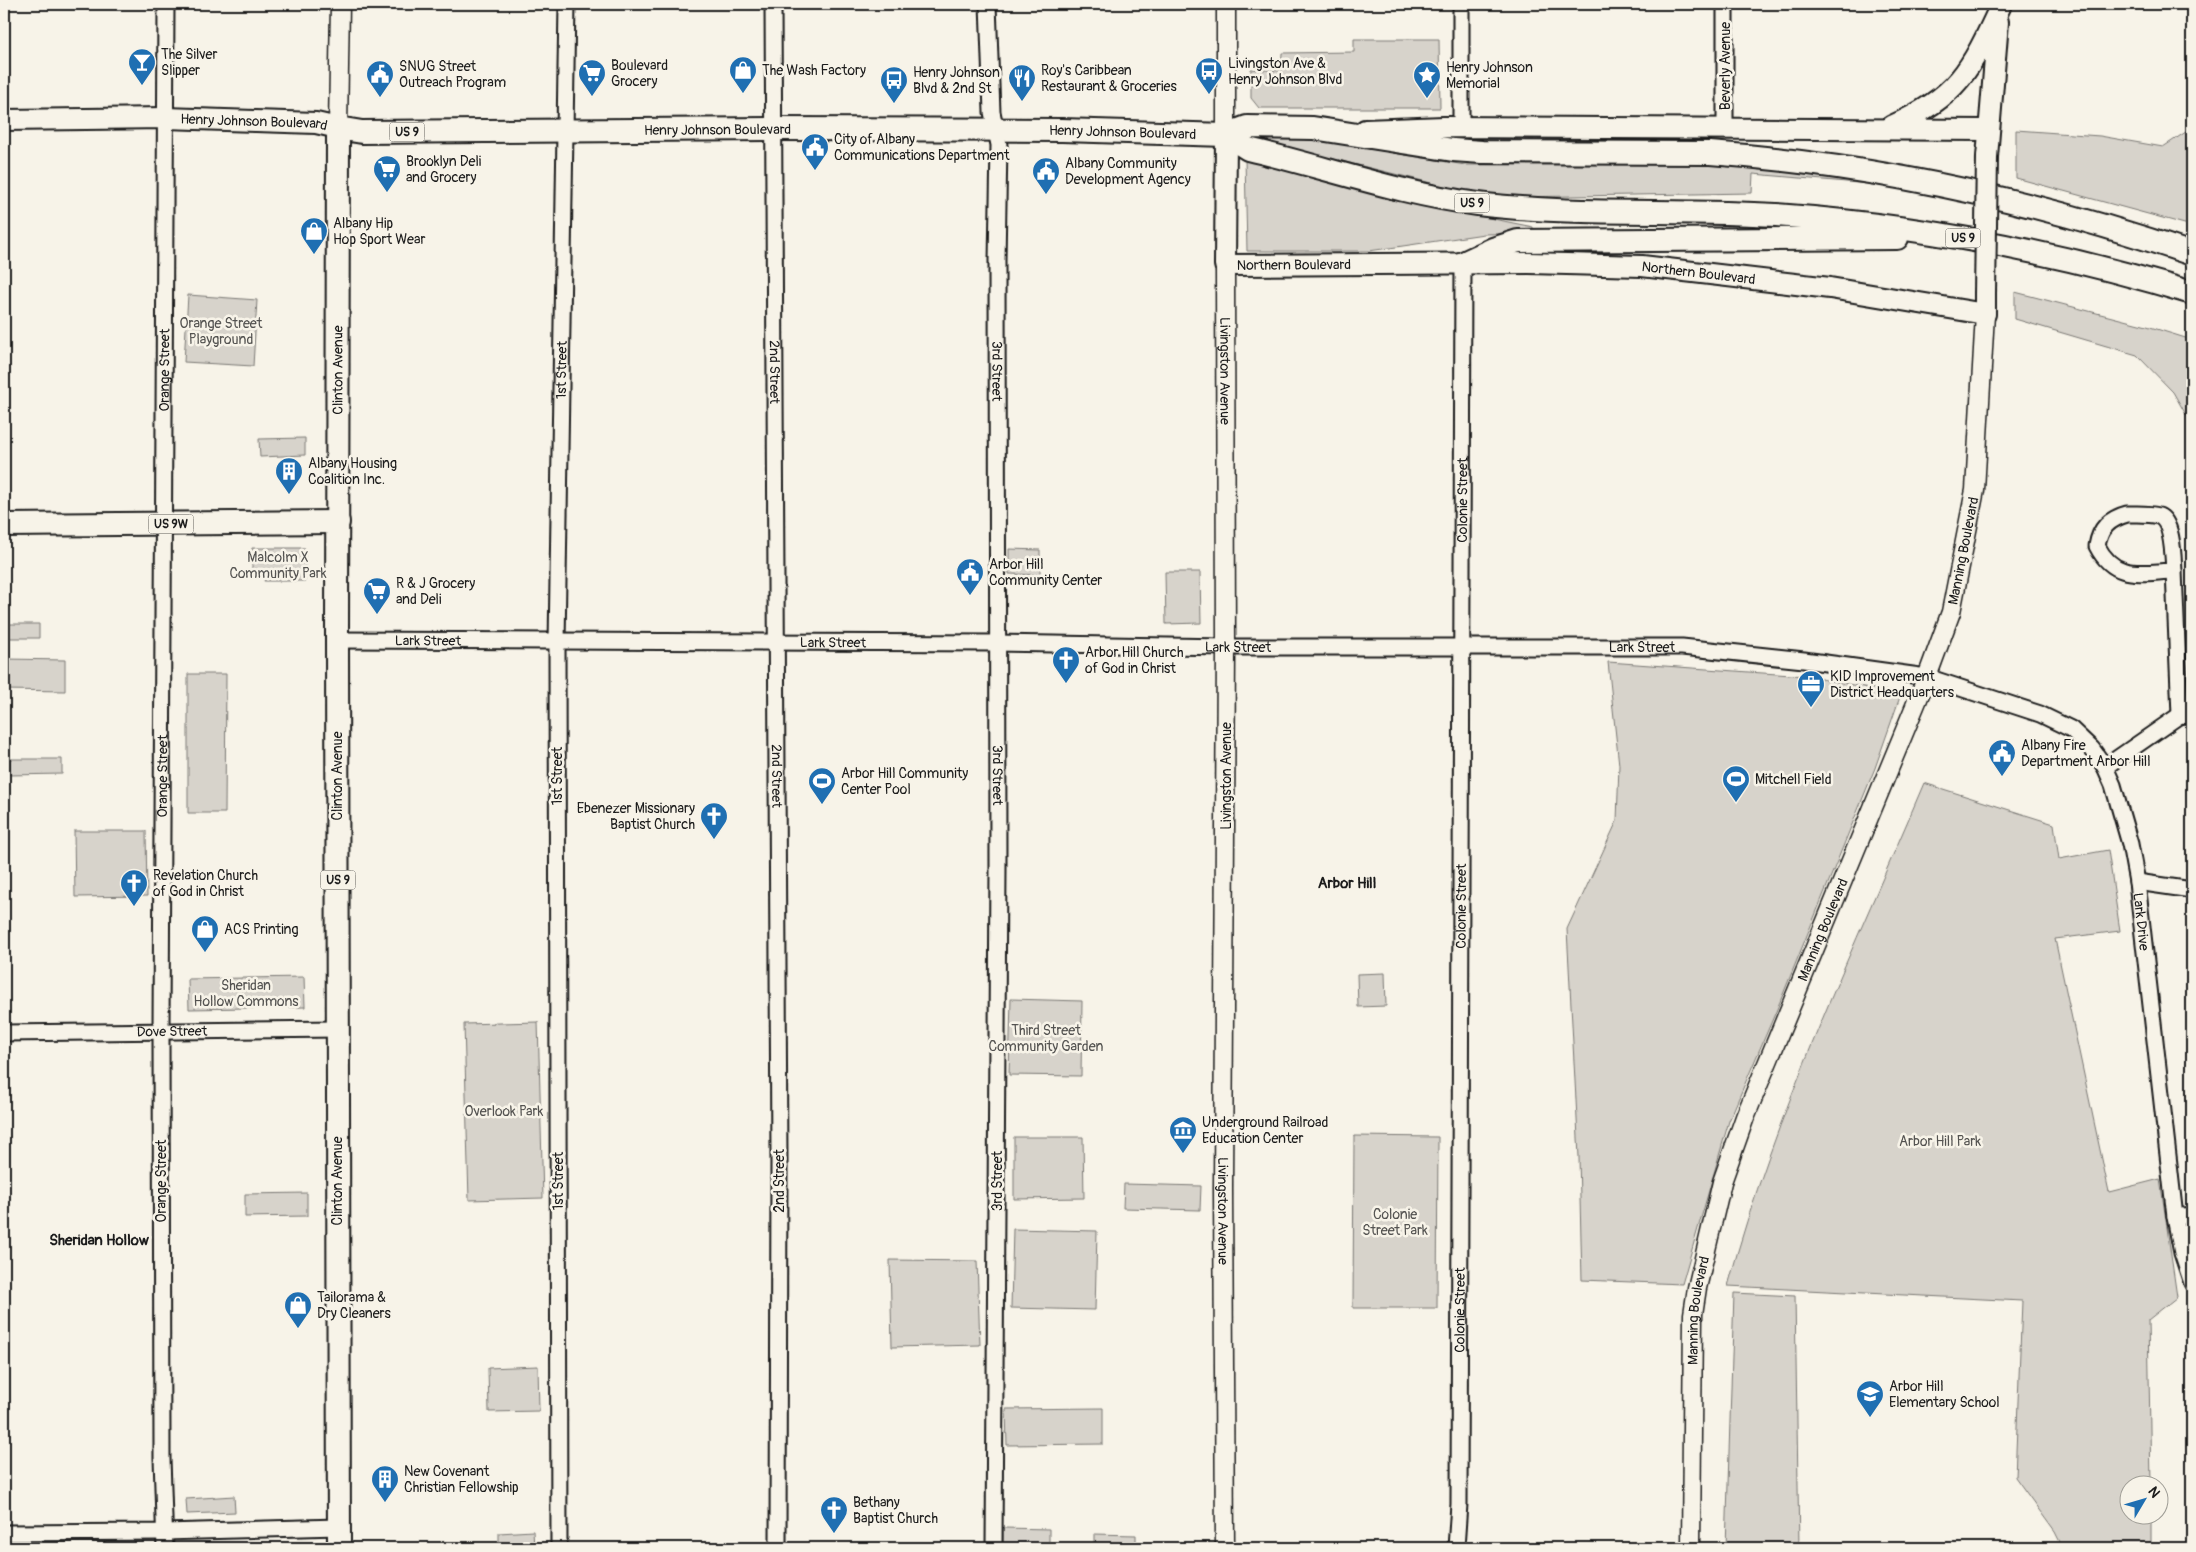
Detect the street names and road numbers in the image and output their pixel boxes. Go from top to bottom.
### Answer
street label: Beverly Avenue [1717,22,1734,110]
street label: Henry Johnson Boulevard [180,110,329,134]
street label: Henry Johnson Boulevard [644,121,791,139]
road number: US 9 [390,122,424,142]
street label: Henry Johnson Boulevard [1049,122,1197,143]
road number: US 9 [1454,194,1490,212]
road number: US 9 [1946,228,1980,248]
street label: Northern Boulevard [1237,256,1351,274]
street label: Northern Boulevard [1641,258,1756,288]
street label: Livingston Avenue [1216,317,1233,425]
street label: Clinton Avenue [329,325,347,415]
street label: Orange Street [156,328,173,412]
street label: 1st Street [553,340,571,399]
street label: 2nd Street [766,340,783,404]
street label: 3rd Street [988,341,1005,402]
street label: Colonie Street [1454,457,1471,543]
street label: Manning Boulevard [1945,495,1982,606]
road number: US 9W [148,514,194,534]
street label: Lark Street [395,632,462,650]
street label: Lark Street [800,634,867,651]
street label: Lark Street [1205,639,1271,656]
street label: Lark Street [1609,639,1675,656]
street label: Livingston Avenue [1218,722,1235,830]
street label: Clinton Avenue [329,731,346,821]
street label: Orange Street [154,734,171,818]
street label: 2nd Street [768,744,785,808]
street label: 3rd Street [989,745,1006,806]
street label: 1st Street [549,746,566,805]
street label: Colonie Street [1453,863,1470,949]
road number: US 9 [320,870,356,890]
street label: Manning Boulevard [1794,876,1852,984]
street label: Lark Drive [2129,892,2153,952]
street label: Dove Street [137,1023,208,1040]
street label: Clinton Avenue [329,1136,346,1226]
street label: Orange Street [153,1139,170,1222]
street label: 2nd Street [771,1149,788,1213]
street label: 3rd Street [989,1150,1006,1211]
street label: 1st Street [550,1151,567,1210]
street label: Livingston Avenue [1214,1157,1231,1265]
street label: Manning Boulevard [1685,1254,1713,1365]
street label: Colonie Street [1451,1267,1469,1353]

